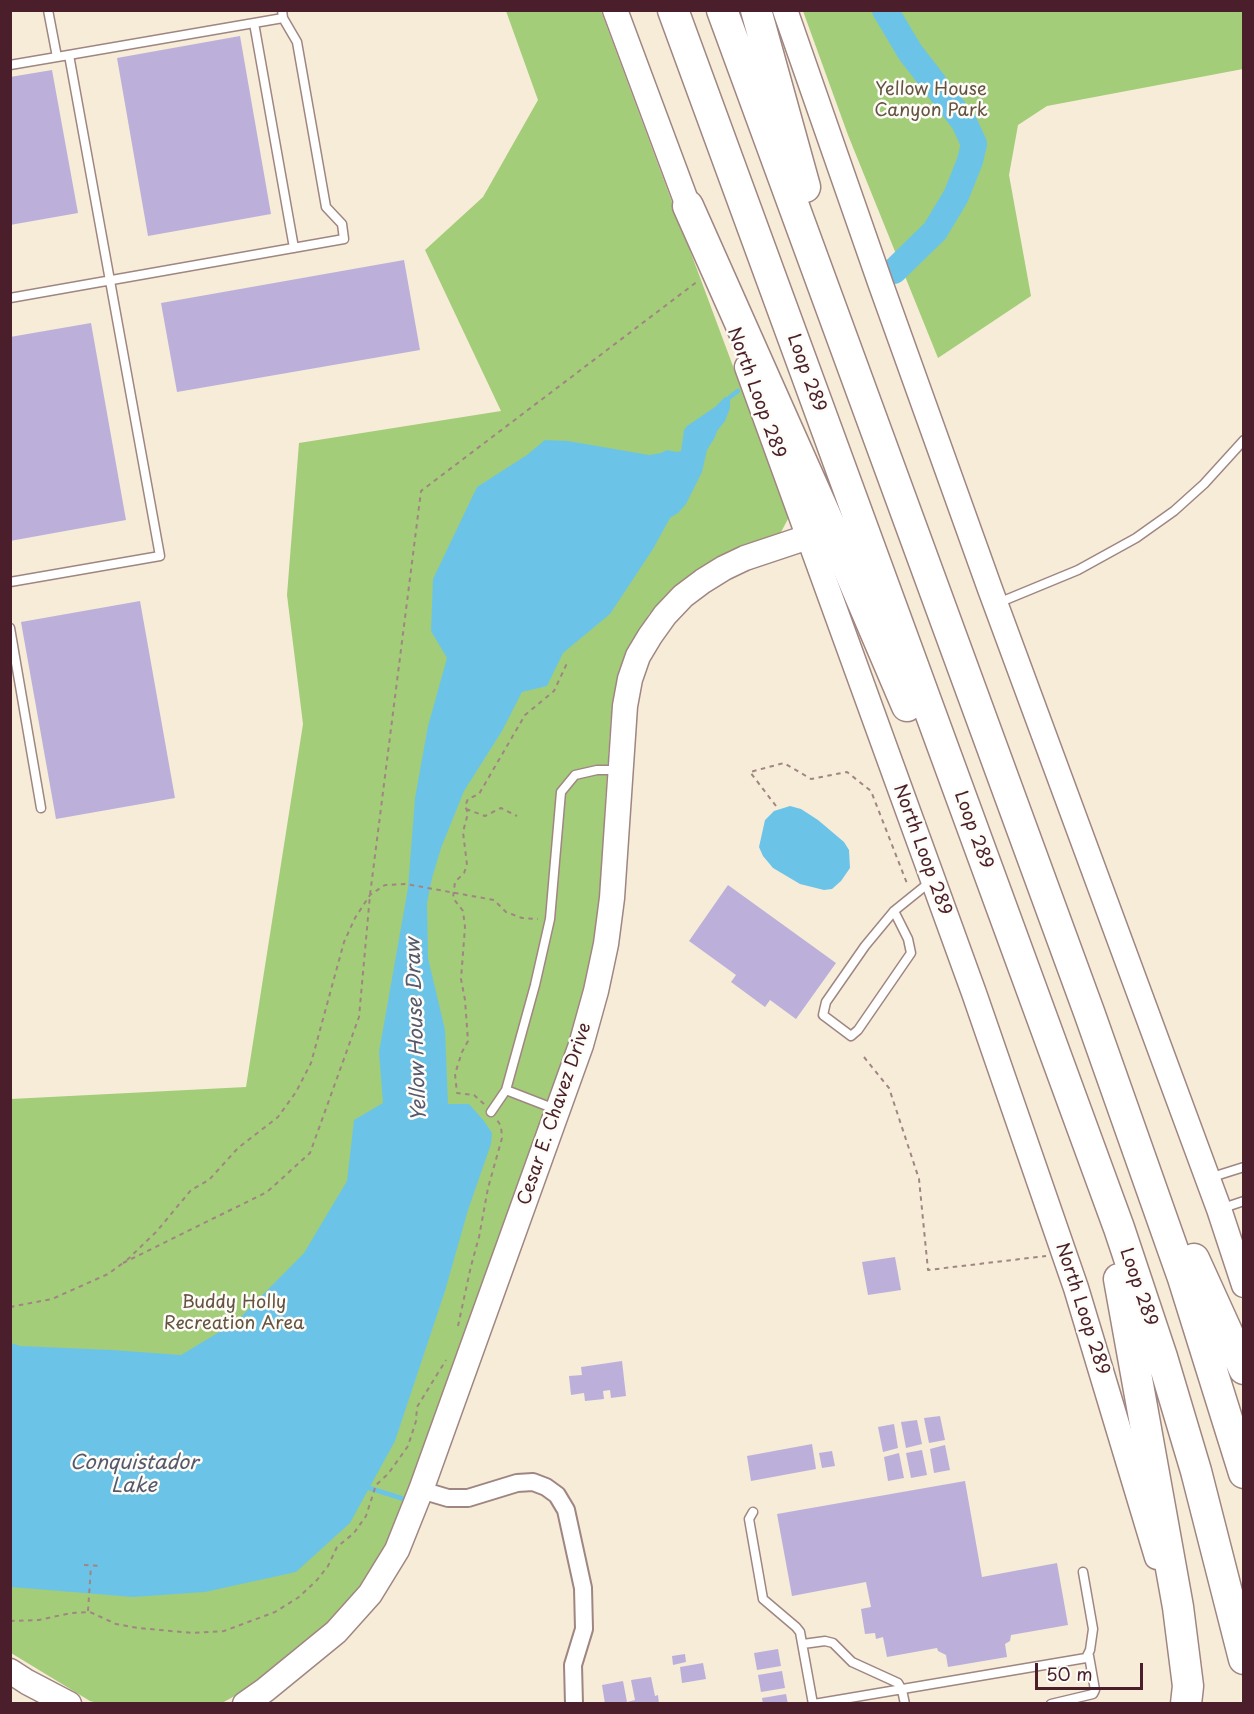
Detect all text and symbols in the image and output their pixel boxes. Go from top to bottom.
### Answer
park label: Yellow House Canyon Park [874,79,988,122]
street label: North Loop 289 [722,325,790,461]
street label: Loop 289 [782,331,830,415]
street label: North Loop 289 [888,782,956,918]
street label: Loop 289 [949,788,997,872]
water label: Yellow House Draw [402,938,432,1122]
street label: Cesar E. Chavez Drive [514,1020,596,1208]
street label: North Loop 289 [1050,1240,1114,1378]
street label: Loop 289 [1115,1245,1161,1329]
park label: Buddy Holly Recreation Area [164,1292,304,1334]
water label: Conquistador Lake [70,1451,198,1498]
scale bar [1038,1651,1146,1689]
text: 50 m [1046,1660,1093,1687]

